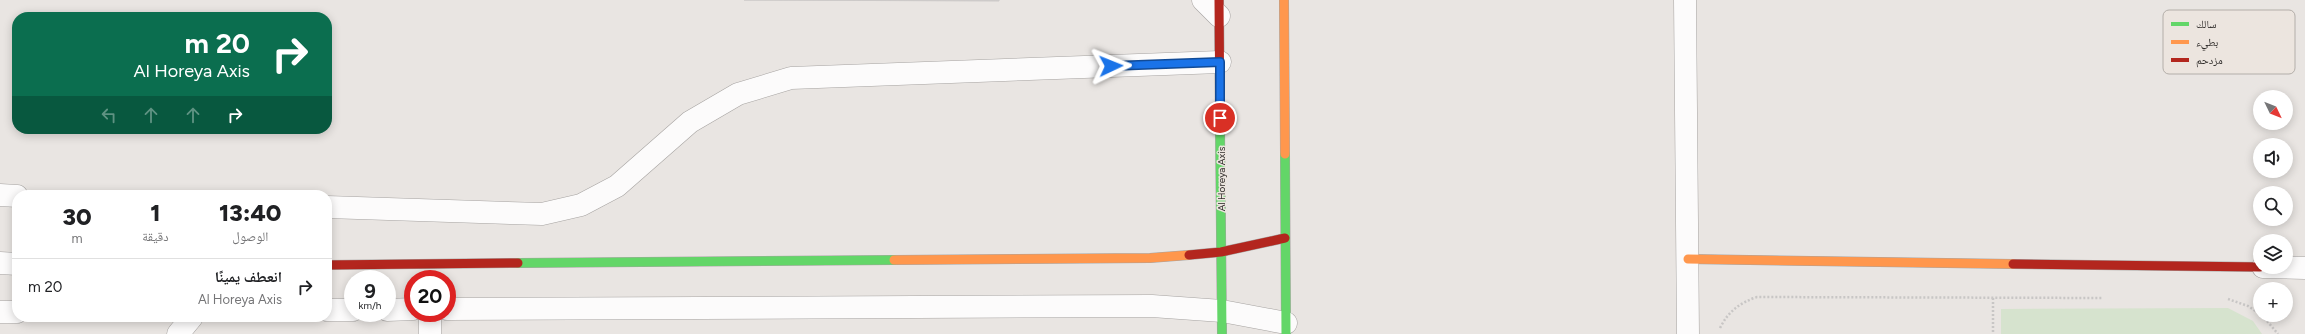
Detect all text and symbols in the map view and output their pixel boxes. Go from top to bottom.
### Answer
legend [2163,10,2295,74]
text: سالك [2196,18,2216,31]
text: 20 m [185,26,250,60]
icon: right [264,28,316,80]
text: بطيء [2196,36,2218,51]
position arrow [1090,45,1132,87]
text: مزدحم [2196,54,2223,68]
text: Al Horeya Axis [134,60,250,82]
north arrow [2253,90,2293,130]
map controls [2253,90,2293,322]
pin [1203,101,1237,135]
icon: left [98,104,120,126]
icon: ahead [140,104,162,126]
icon: ahead [182,104,204,126]
icon: right [224,104,246,126]
icon: arrive [1209,107,1231,129]
button: sound [2253,138,2293,178]
street label: Al Horeya Axis [1215,146,1228,211]
button: search [2253,186,2293,226]
text: 1 [150,198,160,227]
text: 13:40 [219,198,282,227]
text: 30 [63,202,92,231]
text: دقيقة [142,229,169,244]
text: الوصول [232,229,268,244]
text: m [72,231,83,246]
button: layers [2253,234,2293,274]
text: انعطف يمينًا [215,268,282,286]
speed limit sign: 20 [404,270,456,322]
icon: right [294,276,316,298]
text: 20 m [28,278,63,296]
text: 9 [364,279,376,303]
button: + [2253,282,2293,322]
text: Al Horeya Axis [198,292,282,307]
text: km/h [359,299,381,312]

